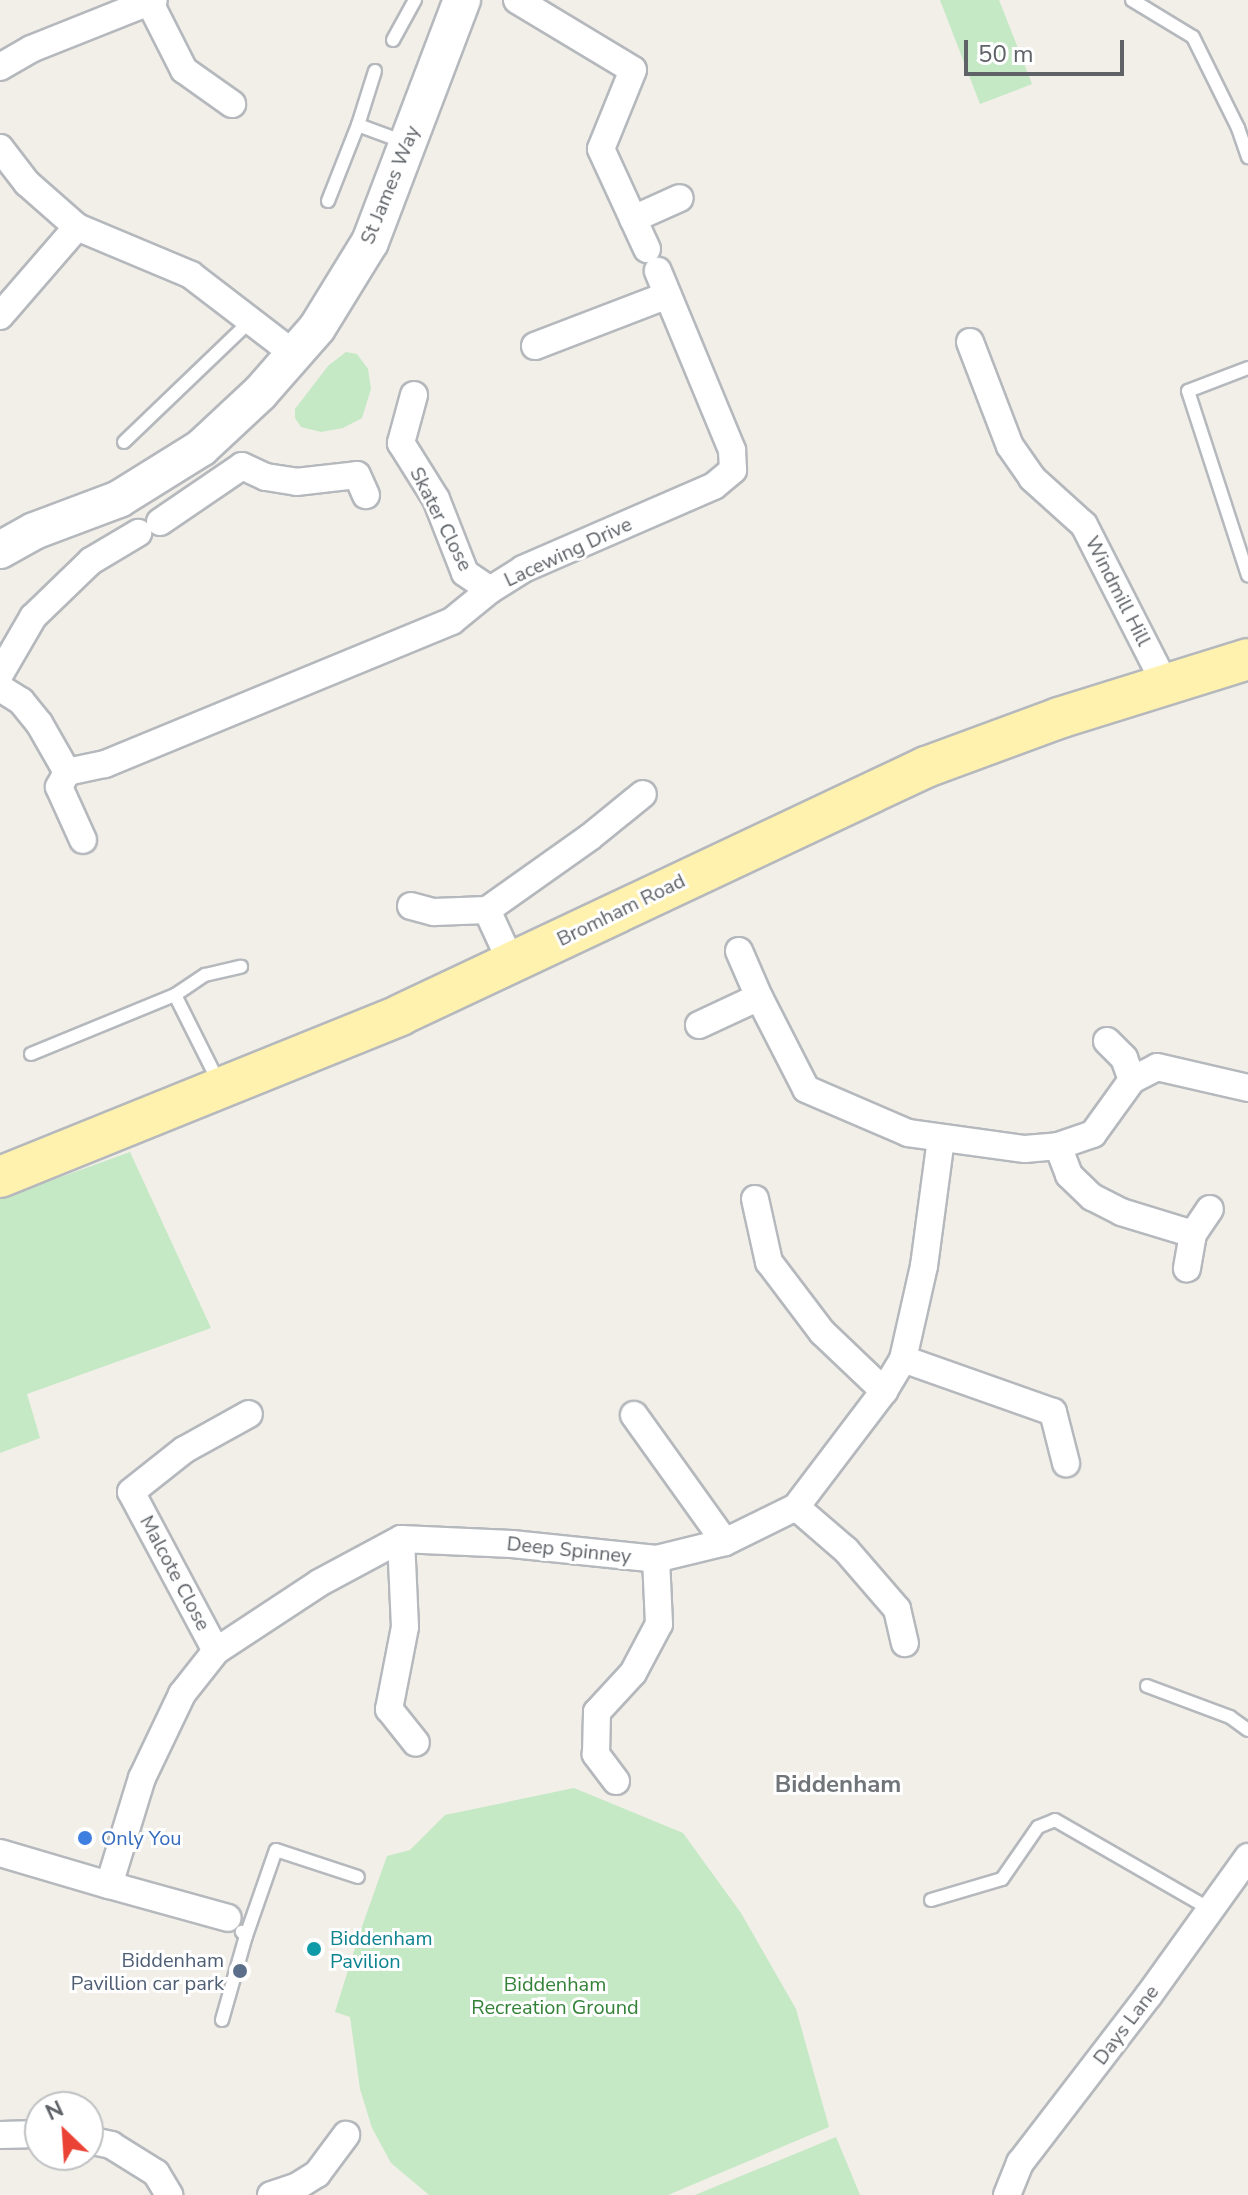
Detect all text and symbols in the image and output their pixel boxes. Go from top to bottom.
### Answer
scale bar [968,24,1128,74]
text: 50 m [978,38,1034,70]
street label: St James Way [355,122,425,248]
street label: Skater Close [405,463,477,575]
street label: Lacewing Drive [500,512,636,592]
street label: Windmill Hill [1080,532,1156,650]
street label: Bromham Road [553,869,689,951]
street label: Malcote Close [135,1511,215,1635]
street label: Deep Spinney [506,1532,632,1568]
district label: Biddenham [775,1771,901,1799]
place label: Only You [101,1826,181,1850]
marker: Only You [76,1829,94,1847]
place label: Biddenham Pavilion [330,1926,433,1973]
marker: Biddenham Pavilion [305,1940,323,1958]
place label: Biddenham Pavillion car park [71,1948,224,1995]
marker: Biddenham Pavillion car park [231,1962,249,1980]
park label: Biddenham Recreation Ground [471,1972,639,2019]
street label: Days Lane [1088,1980,1164,2070]
north arrow [24,2091,104,2171]
text: N [41,2094,69,2128]

